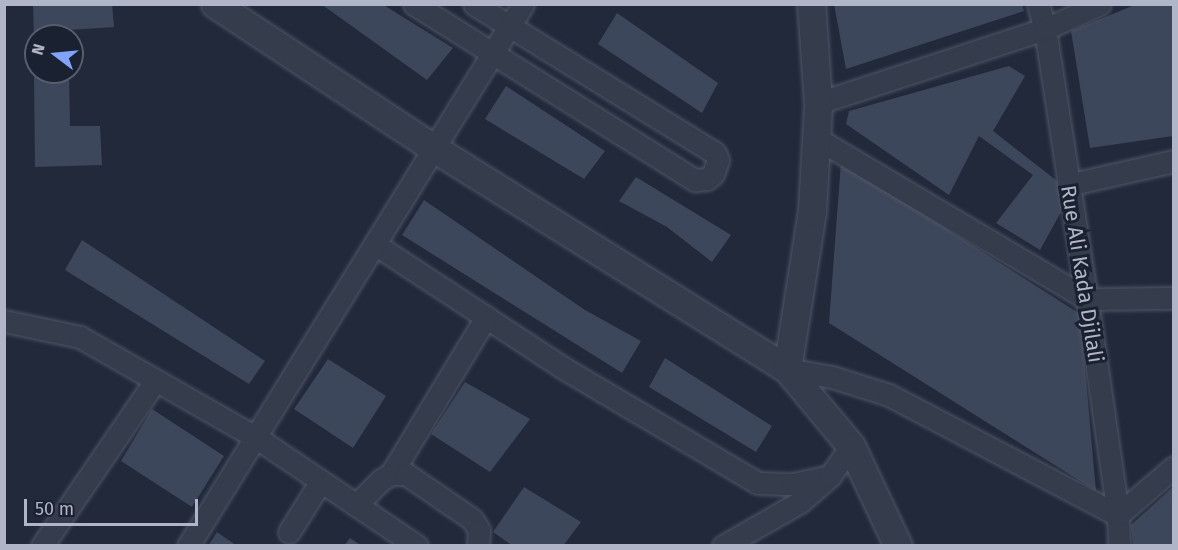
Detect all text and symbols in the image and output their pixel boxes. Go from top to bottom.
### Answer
north arrow [24,24,84,84]
text: N [28,42,49,57]
street label: Rue Ali Kada Djilali [1056,183,1108,365]
scale bar [27,487,201,525]
text: 50 m [35,498,74,520]

